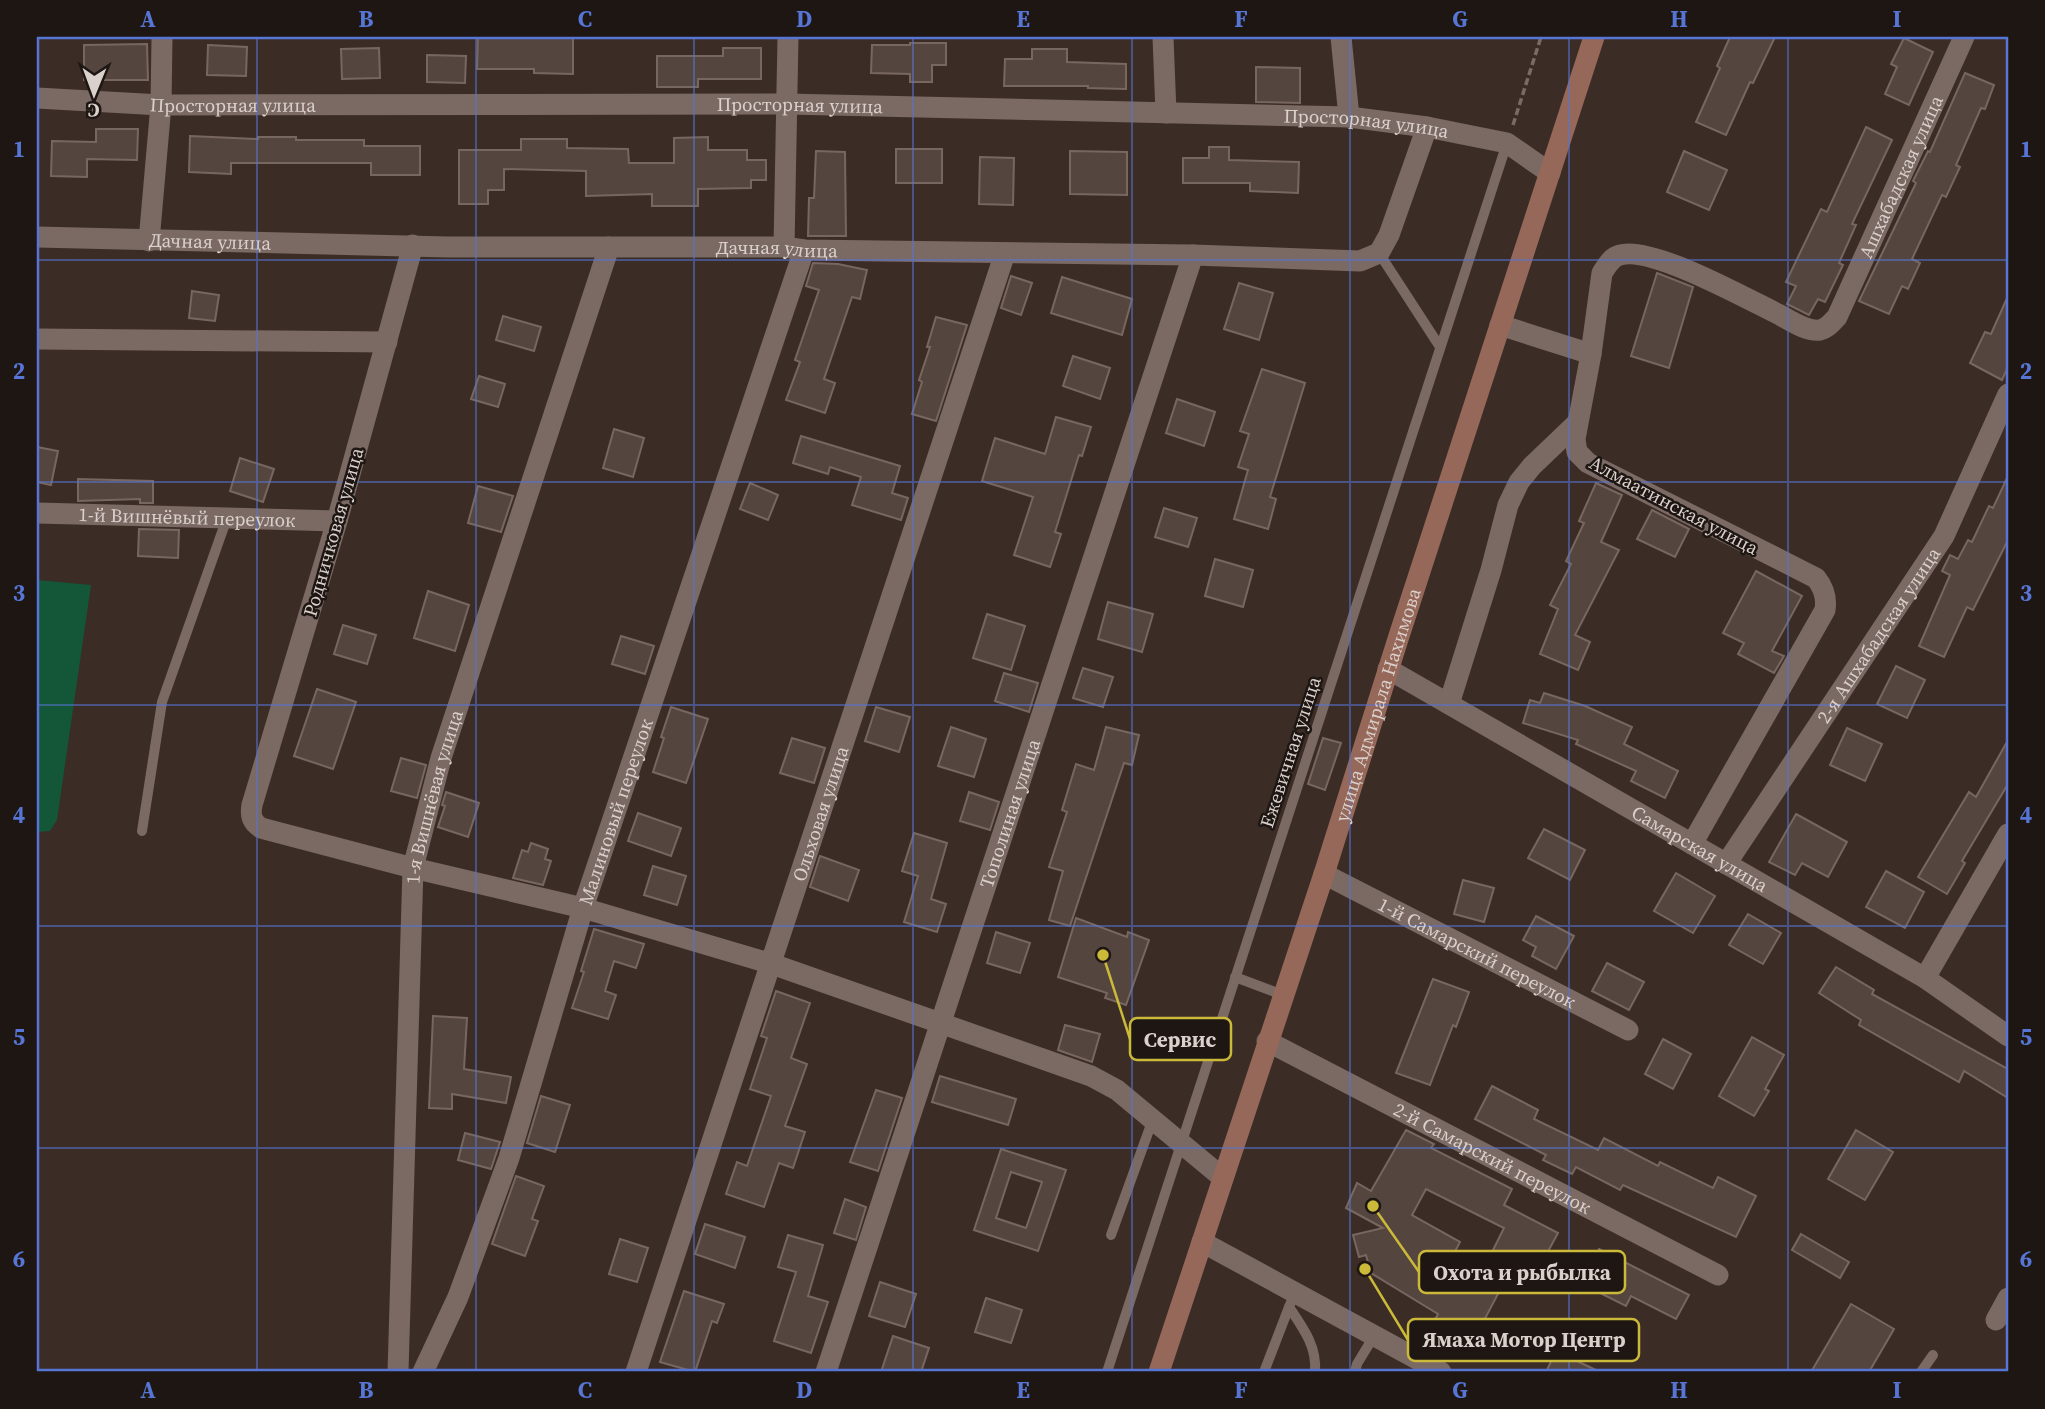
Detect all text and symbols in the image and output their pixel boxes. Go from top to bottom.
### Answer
text: A [140,3,156,35]
text: B [359,3,374,35]
text: C [578,3,592,35]
text: D [796,3,812,35]
text: E [1016,3,1030,35]
text: F [1234,3,1248,35]
text: G [1452,3,1468,35]
text: H [1670,3,1688,35]
text: I [1893,3,1902,35]
north arrow [60,60,130,130]
street label: Просторная улица [149,91,316,118]
street label: Просторная улица [717,91,883,119]
street label: Ашхабадская улица [1852,91,1949,262]
text: С [87,98,100,124]
street label: Просторная улица [1283,102,1451,144]
text: 1 [13,133,25,165]
text: 1 [2020,133,2032,165]
street label: Дачная улица [149,227,272,256]
street label: Дачная улица [716,234,838,263]
text: 2 [13,355,25,387]
text: 2 [2020,355,2032,387]
street label: Родничковая улица [296,444,370,619]
street label: Алмаатинская улица [1585,449,1763,561]
street label: 1-й Вишнёвый переулок [78,501,296,533]
street label: 2-я Ашхабадская улица [1810,542,1946,728]
text: 3 [13,577,25,609]
text: 3 [2020,577,2032,609]
street label: улица Адмирала Нахимова [1328,584,1427,825]
street label: Ежевичная улица [1253,673,1327,831]
street label: 1-я Вишнёвая улица [400,706,469,884]
street label: Малиновый переулок [572,715,659,908]
street label: Тополиная улица [973,735,1046,891]
street label: Ольховая улица [786,742,855,885]
text: 4 [13,799,25,831]
street label: Самарская улица [1627,799,1773,898]
text: 4 [2020,799,2032,831]
street label: 1-й Самарский переулок [1374,891,1581,1014]
callout: Сервис [1130,1018,1231,1060]
text: 5 [13,1021,25,1053]
text: 5 [2020,1021,2032,1053]
text: Сервис [1144,1025,1217,1054]
street label: 2-й Самарский переулок [1389,1096,1596,1220]
text: 6 [13,1243,25,1275]
text: 6 [2020,1243,2032,1275]
callout: Охота и рыбылка [1419,1251,1625,1293]
text: Охота и рыбылка [1433,1258,1612,1287]
callout: Ямаха Мотор Центр [1408,1319,1639,1361]
text: Ямаха Мотор Центр [1422,1325,1626,1354]
text: A [140,1374,156,1406]
text: B [359,1374,374,1406]
text: C [578,1374,592,1406]
text: D [796,1374,812,1406]
text: E [1016,1374,1030,1406]
text: F [1234,1374,1248,1406]
text: G [1452,1374,1468,1406]
text: H [1670,1374,1688,1406]
text: I [1893,1374,1902,1406]

